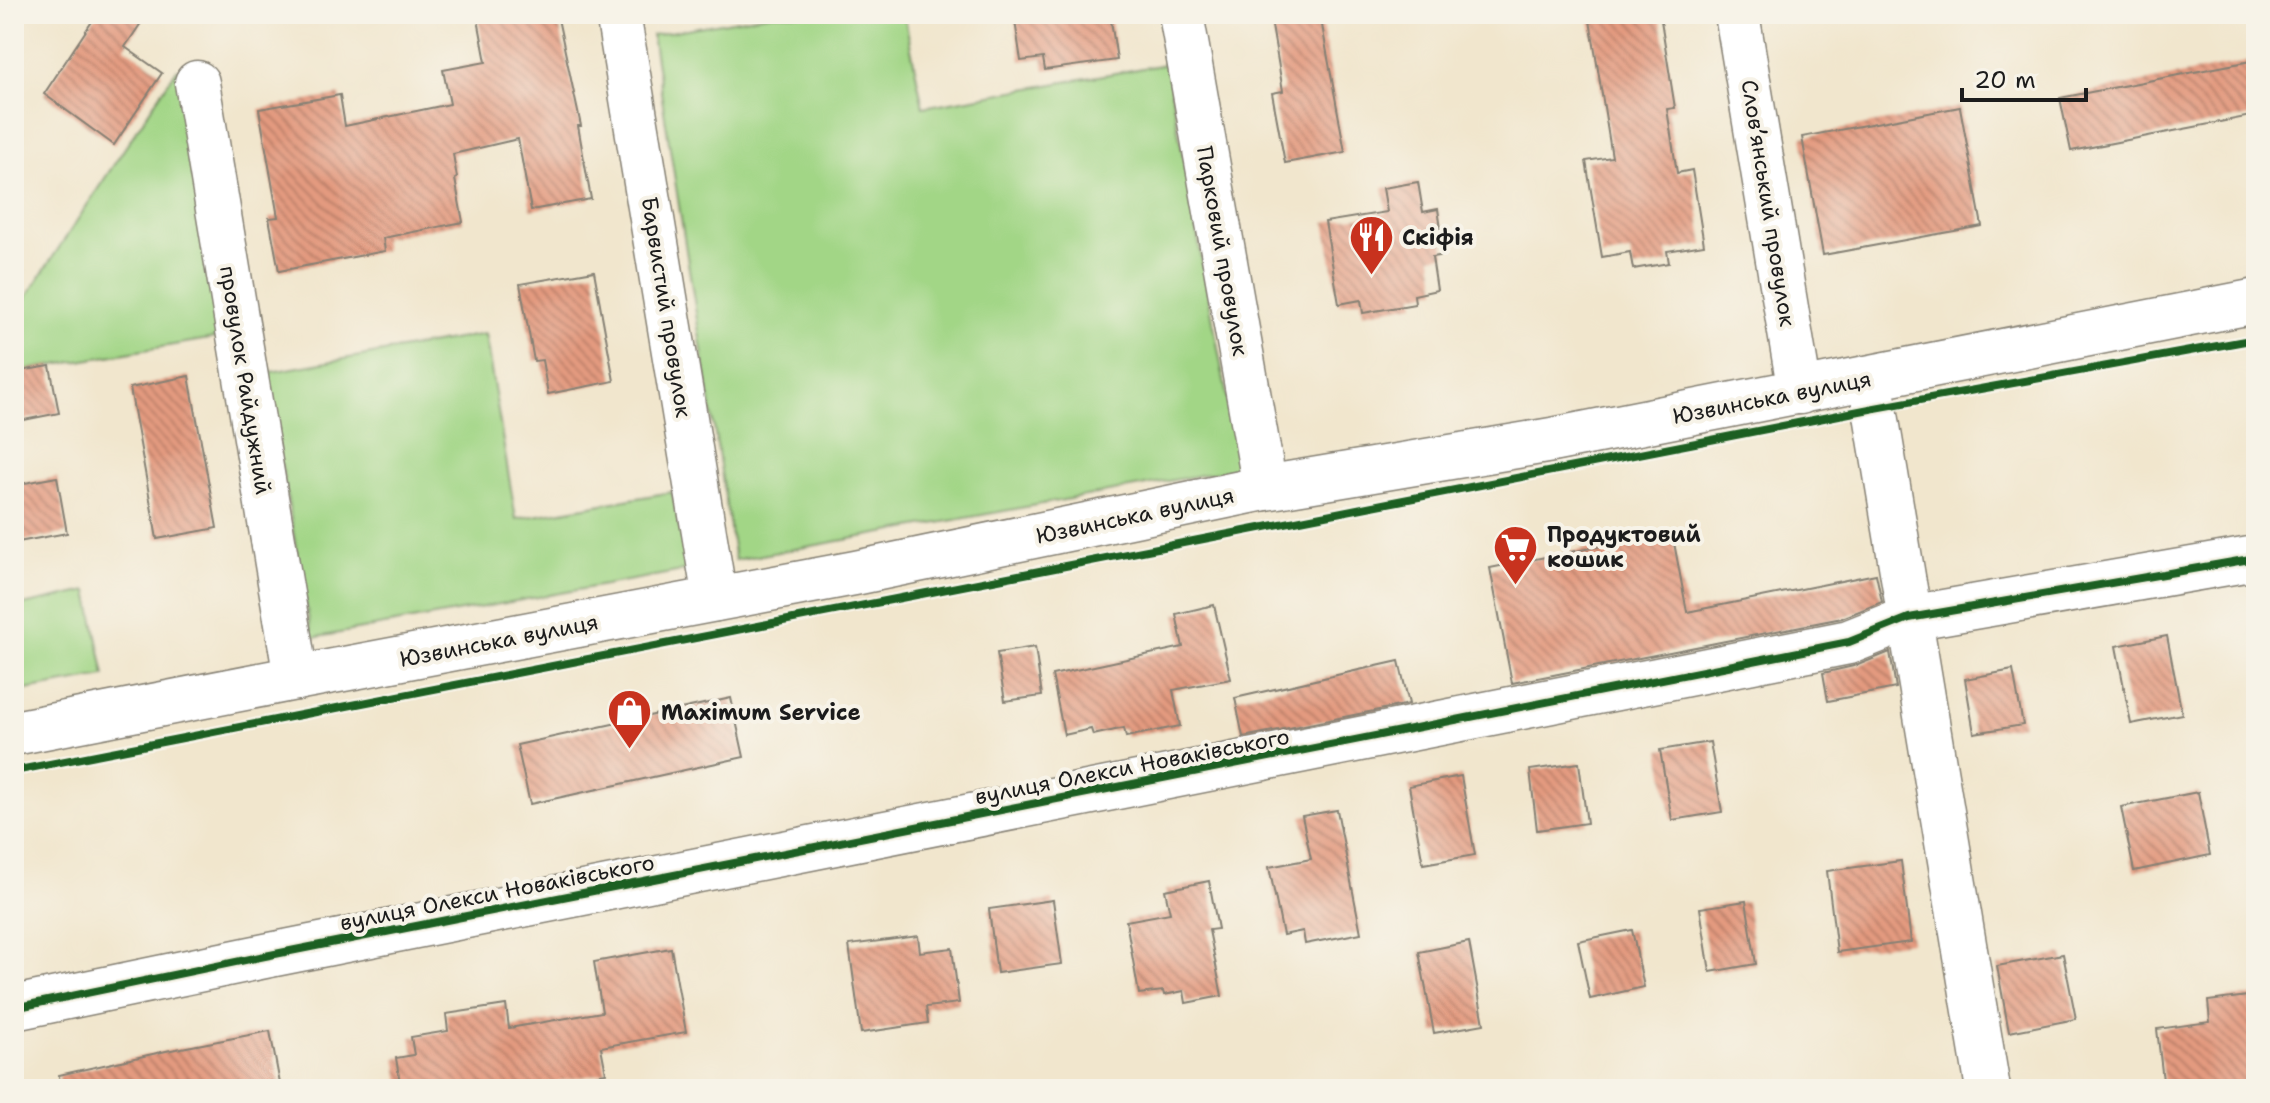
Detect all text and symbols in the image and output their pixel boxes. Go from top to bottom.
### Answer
scale bar [1962,52,2086,102]
text: 20 m [1974,64,2036,96]
street label: Словʼянський провулок [1735,78,1802,329]
street label: Парковий провулок [1190,144,1255,359]
street label: Барвистий провулок [635,194,698,420]
restaurant icon: Скіфія [1347,213,1395,276]
place label: Скіфія [1402,223,1474,252]
street label: провулок Райдужний [213,264,278,497]
street label: Юзвинська вулиця [1670,364,1874,431]
street label: Юзвинська вулиця [1034,480,1237,551]
place label: Продуктовий кошик [1547,520,1701,574]
supermarket icon: Продуктовий кошик [1492,523,1540,586]
street label: Юзвинська вулиця [397,607,601,674]
shop icon: Maximum Service [606,688,654,751]
place label: Maximum Service [661,698,861,727]
street label: вулиця Олекси Новаківського [972,722,1292,811]
street label: вулиця Олекси Новаківського [337,848,657,937]

